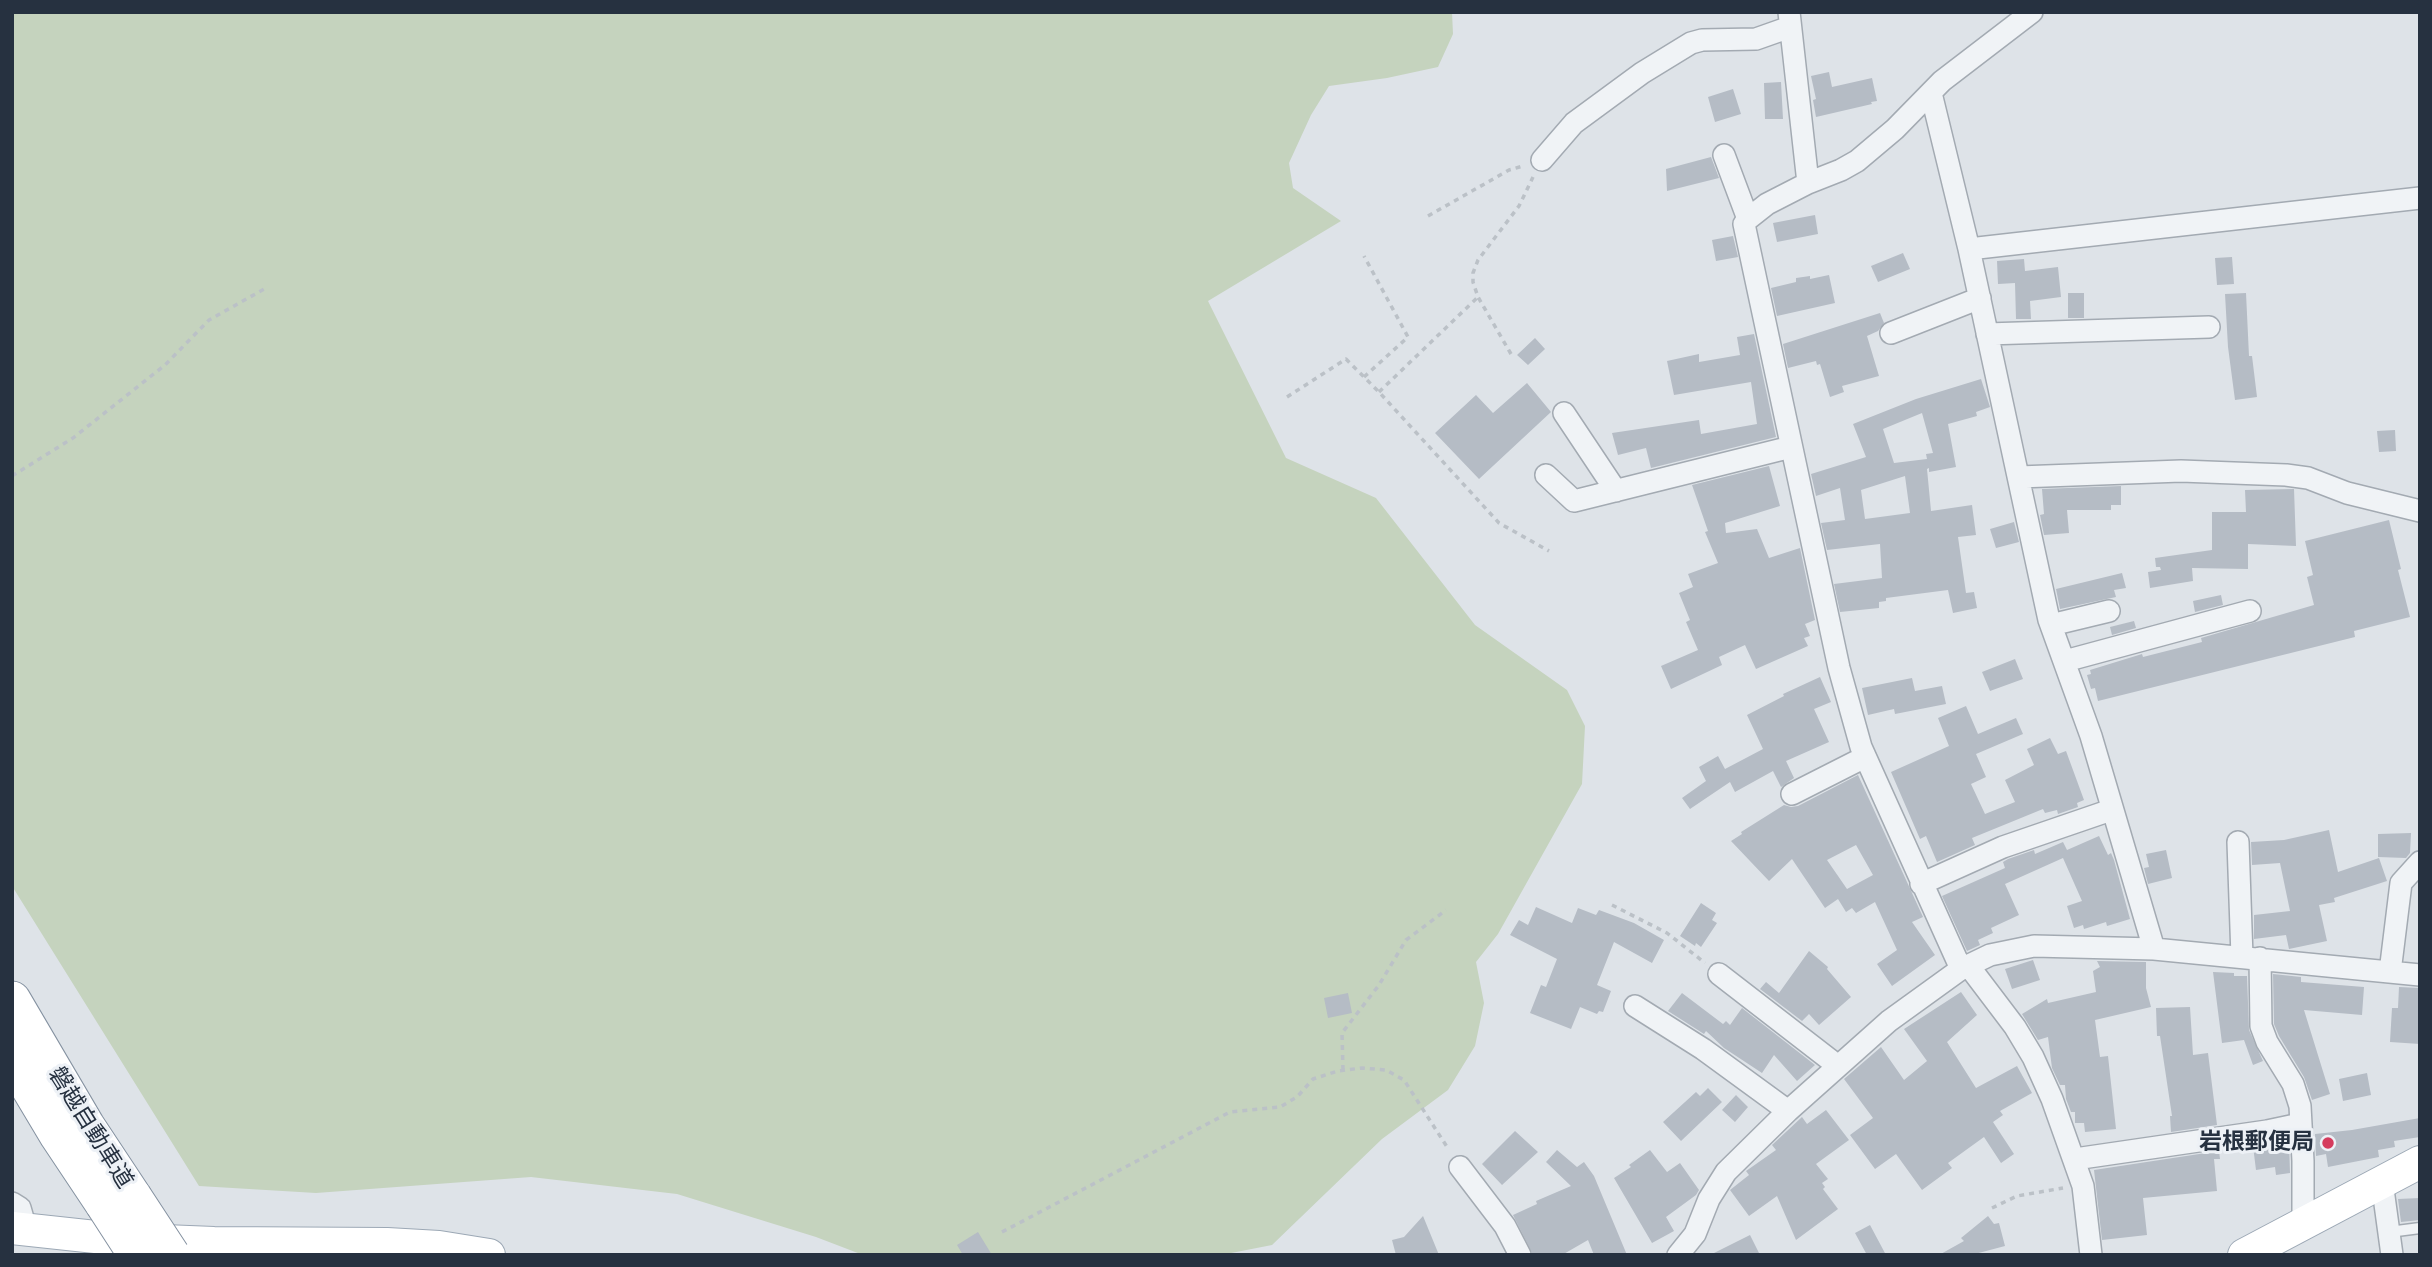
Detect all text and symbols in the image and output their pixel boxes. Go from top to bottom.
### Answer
street label: 磐越自動車道 [42,1062,138,1194]
place label: 岩根郵便局 [2199,1129,2314,1157]
marker: 岩根郵便局 [2320,1135,2336,1151]

